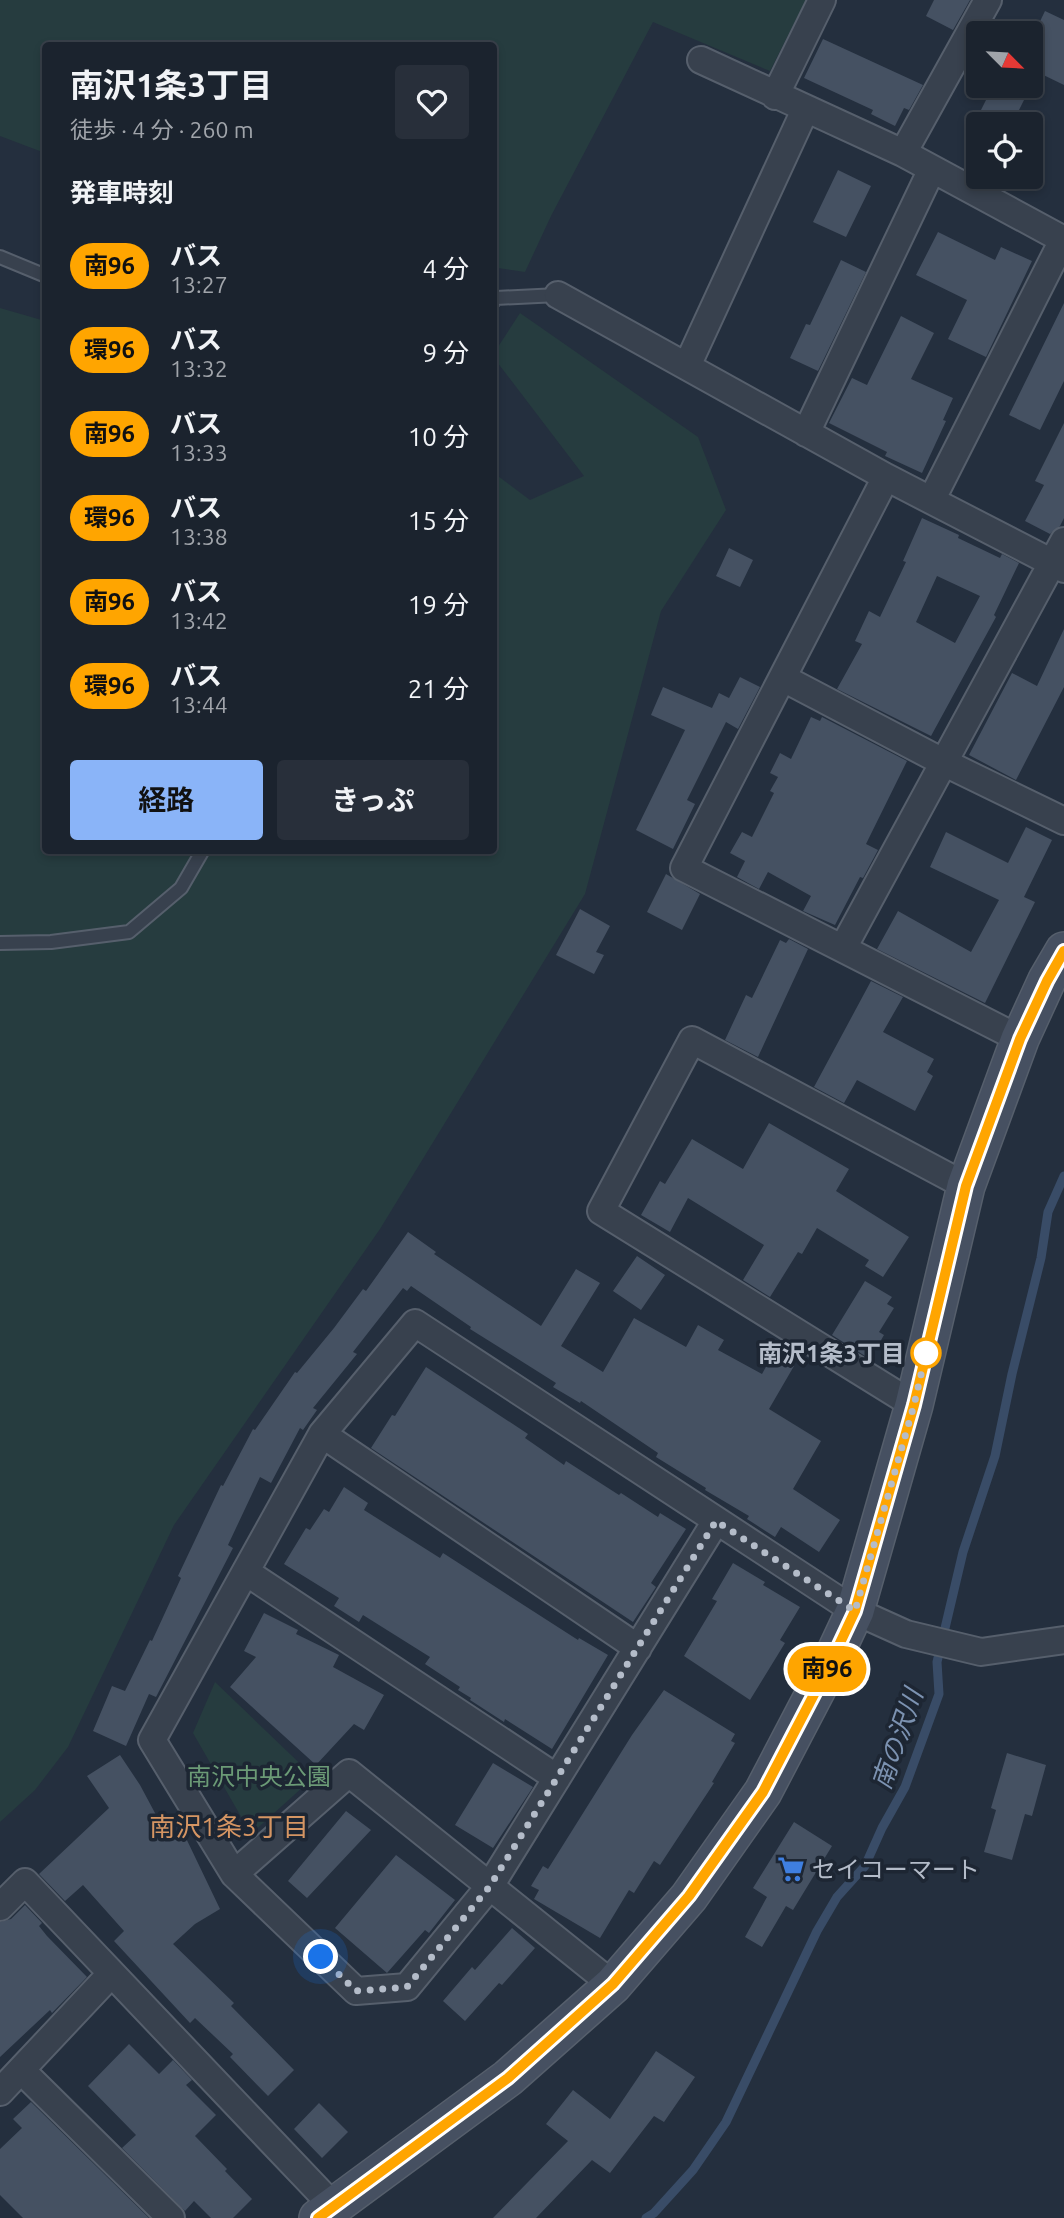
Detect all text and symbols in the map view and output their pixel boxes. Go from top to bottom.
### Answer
north arrow [966,21,1043,98]
map controls [966,21,1043,189]
button: heart [395,65,469,139]
text: 南沢1条3丁目 [70,66,272,103]
button: locate [966,112,1043,189]
text: 徒歩 · 4 分 · 260 m [70,117,254,142]
text: 発車時刻 [70,178,174,207]
text: バス [170,241,222,270]
text: 南96 [84,252,135,279]
text: 4 分 [422,254,469,283]
text: 13:27 [170,272,228,297]
text: バス [170,325,222,354]
text: 環96 [84,336,135,363]
text: 9 分 [422,338,469,367]
text: 13:32 [170,356,228,381]
text: バス [170,409,222,438]
text: 南96 [84,420,135,447]
text: 10 分 [408,422,469,451]
text: 13:33 [170,440,228,465]
text: バス [170,493,222,522]
text: 環96 [84,504,135,531]
text: 15 分 [408,506,469,535]
text: 13:38 [170,524,228,549]
text: バス [170,577,222,606]
text: 南96 [84,588,135,615]
text: 19 分 [408,590,469,619]
text: 13:42 [170,608,228,633]
text: バス [170,661,222,690]
text: 環96 [84,672,135,699]
text: 21 分 [408,674,469,703]
text: 13:44 [170,692,228,717]
button: 経路 [70,760,263,840]
button: きっぷ [277,760,469,840]
marker: 南沢1条3丁目 [911,1338,941,1368]
place label: 南沢1条3丁目 [758,1340,905,1367]
line badge: 南96 [787,1646,867,1692]
text: 南96 [801,1655,853,1682]
water label: 南の沢川 [866,1682,929,1793]
park label: 南沢中央公園 [187,1763,331,1790]
district label: 南沢1条3丁目 [149,1812,309,1841]
supermarket icon: セイコーマート [776,1854,806,1884]
place label: セイコーマート [812,1856,980,1883]
your location [303,1939,338,1974]

